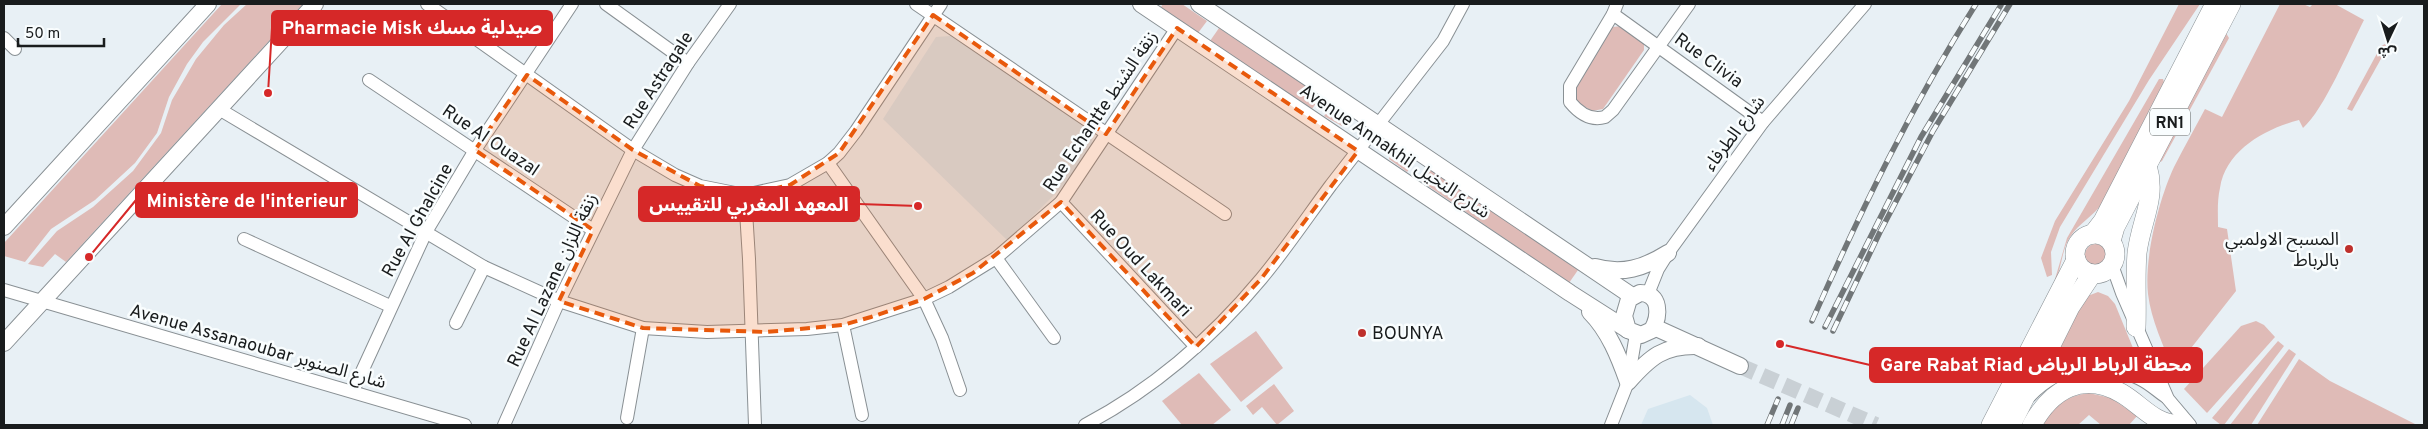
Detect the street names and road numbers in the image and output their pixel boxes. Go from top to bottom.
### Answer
street label: Rue Echantte زنقة الشنط [1039,27,1164,197]
street label: Rue Astragale [619,28,699,134]
street label: Rue Clivia [1669,28,1747,94]
street label: Avenue Annakhil شارع النخيل [1294,80,1494,226]
street label: شارع الطرفاء [1699,92,1772,177]
street label: Rue Al Ouazal [437,100,543,182]
road number: RN1 [2150,108,2190,136]
street label: Rue Al Ghalcine [378,160,459,282]
street label: Rue Al Lazane زنقة اللزان [503,190,604,371]
street label: Rue Oud Lakmari [1084,205,1196,323]
street label: Avenue Assanaoubar شارع الصنوبر [126,300,388,396]

